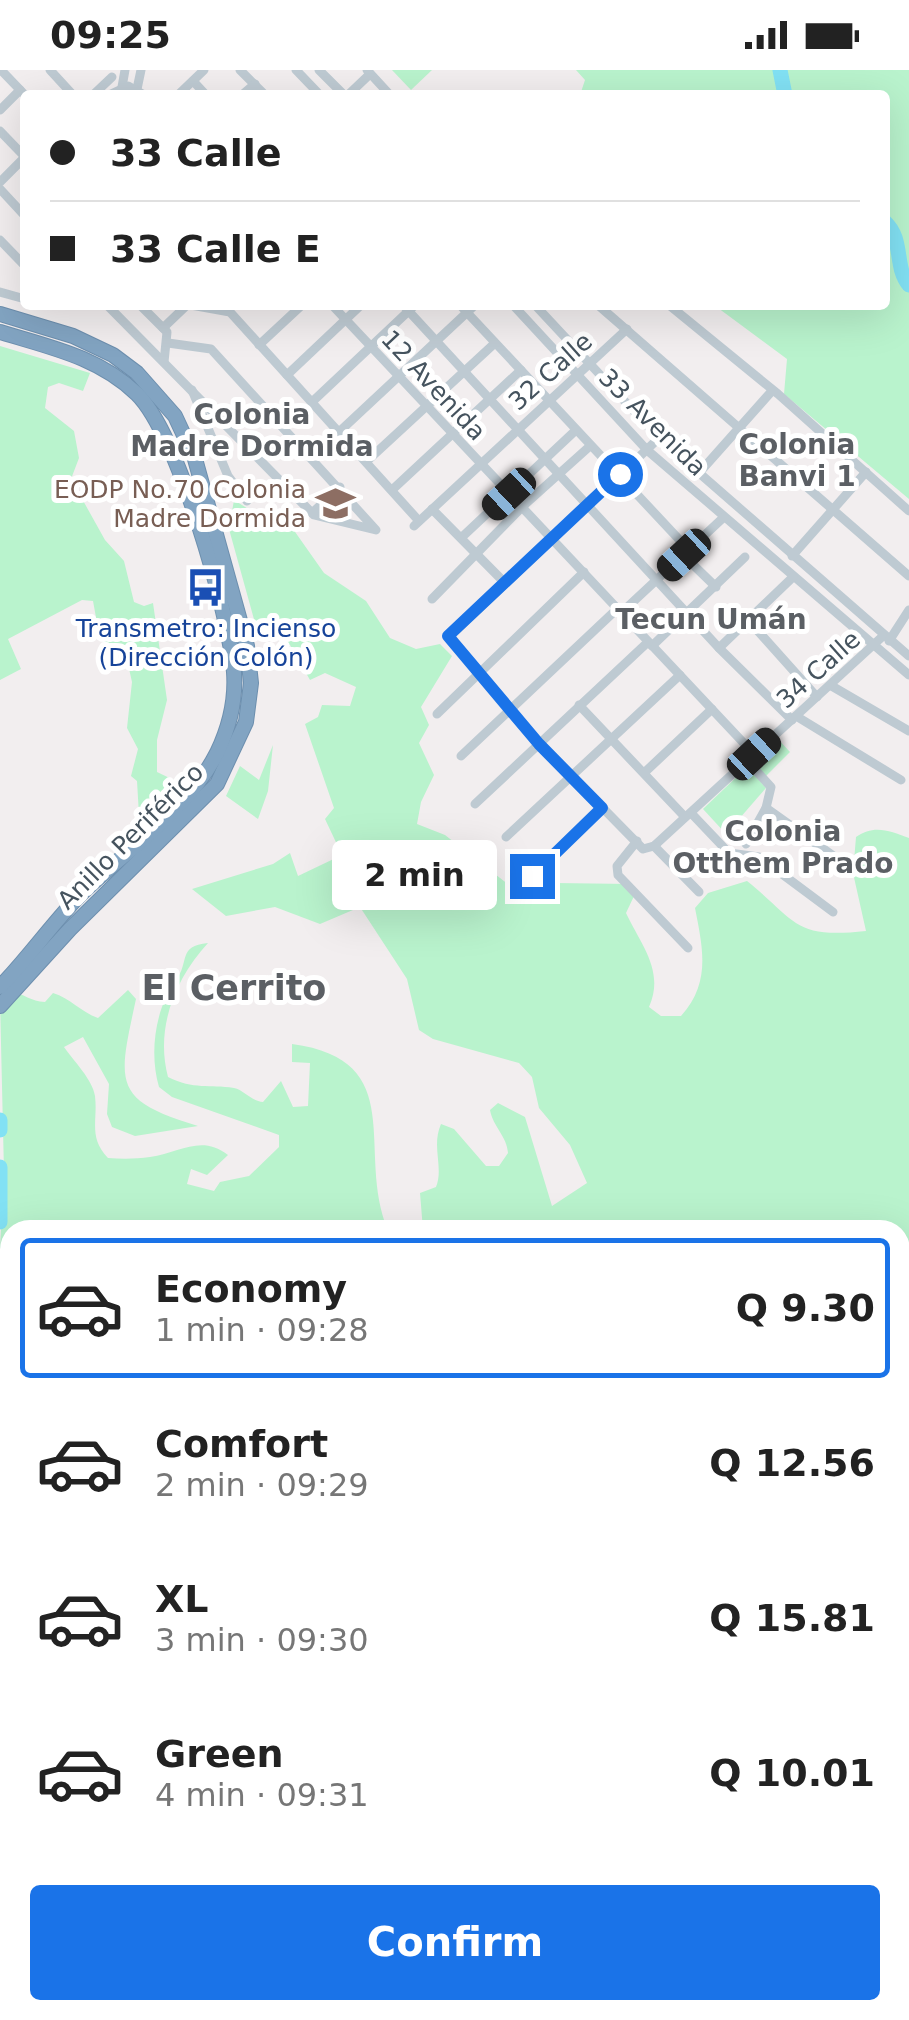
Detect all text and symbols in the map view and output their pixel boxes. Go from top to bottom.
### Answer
text: 09:25 [50,13,171,57]
text: 33 Calle [110,131,281,175]
text: 33 Calle E [110,227,321,271]
street label: 12 Avenida [375,324,492,446]
street label: 32 Calle [503,327,598,416]
street label: 33 Avenida [593,363,712,482]
district label: Colonia Madre Dormida [130,398,374,463]
district label: Colonia Banvi 1 [738,428,856,493]
route start [598,452,643,497]
car [477,463,541,525]
place label: EODP No.70 Colonia Madre Dormida [54,475,306,533]
school or university icon: EODP No.70 Colonia Madre Dormida [315,482,357,524]
car [652,524,716,586]
bus stop icon: Transmetro: Incienso (Dirección Colón) [185,566,227,608]
district label: Tecun Umán [615,603,807,636]
place label: Transmetro: Incienso (Dirección Colón) [75,614,336,672]
street label: 34 Calle [771,625,866,714]
car [722,723,786,785]
street label: Anillo Periférico [51,757,209,915]
district label: Colonia Otthem Prado [673,815,893,880]
callout: 2 min [332,841,497,911]
route end [510,854,555,899]
text: 2 min [364,856,465,894]
district label: El Cerrito [142,968,326,1008]
icon: car [35,1263,125,1353]
text: Economy [155,1267,347,1311]
text: Q 9.30 [736,1286,875,1330]
text: 1 min · 09:28 [155,1311,369,1349]
icon: car [35,1418,125,1508]
text: Comfort [155,1422,328,1466]
text: Q 12.56 [709,1441,875,1485]
text: 2 min · 09:29 [155,1466,369,1504]
icon: car [35,1573,125,1663]
text: XL [155,1577,209,1621]
text: Q 15.81 [709,1596,875,1640]
text: 3 min · 09:30 [155,1621,369,1659]
icon: car [35,1728,125,1818]
text: Green [155,1732,284,1776]
text: Q 10.01 [709,1751,875,1795]
text: 4 min · 09:31 [155,1776,369,1814]
button: Confirm [30,1885,880,2000]

